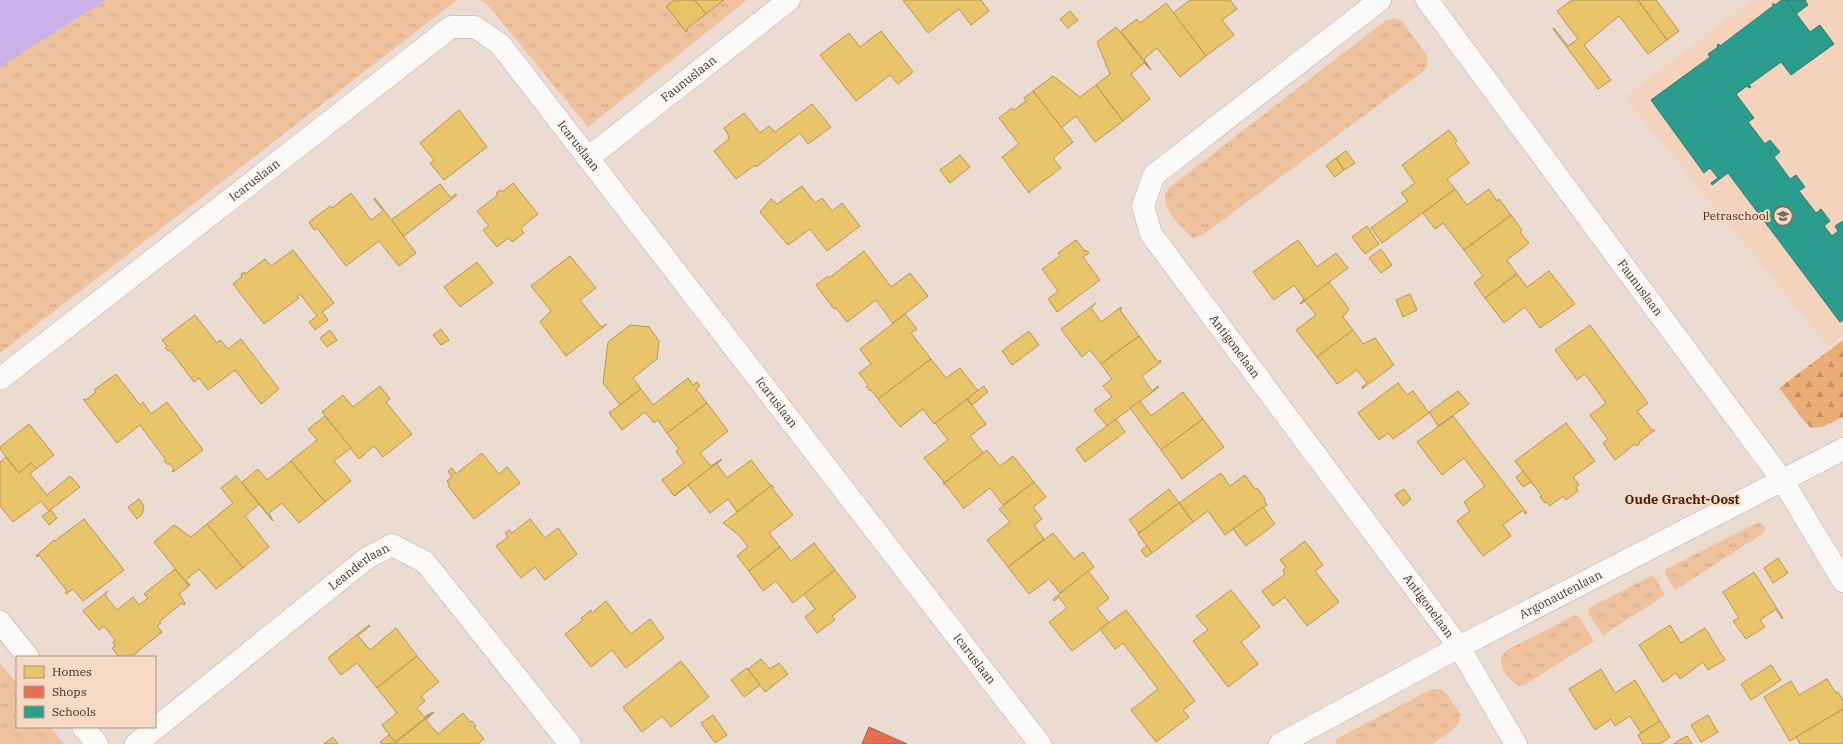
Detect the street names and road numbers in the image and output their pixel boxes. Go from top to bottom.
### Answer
street label: Faunuslaan [658,52,719,105]
street label: Icaruslaan [555,117,603,174]
street label: Icaruslaan [226,155,283,204]
street label: Faunuslaan [1615,256,1666,319]
street label: Antigonelaan [1207,311,1264,381]
street label: Icaruslaan [753,374,801,431]
street label: Leanderlaan [325,540,392,593]
street label: Argonautenlaan [1516,566,1605,622]
street label: Antigonelaan [1400,571,1458,641]
street label: Icaruslaan [950,630,999,687]

